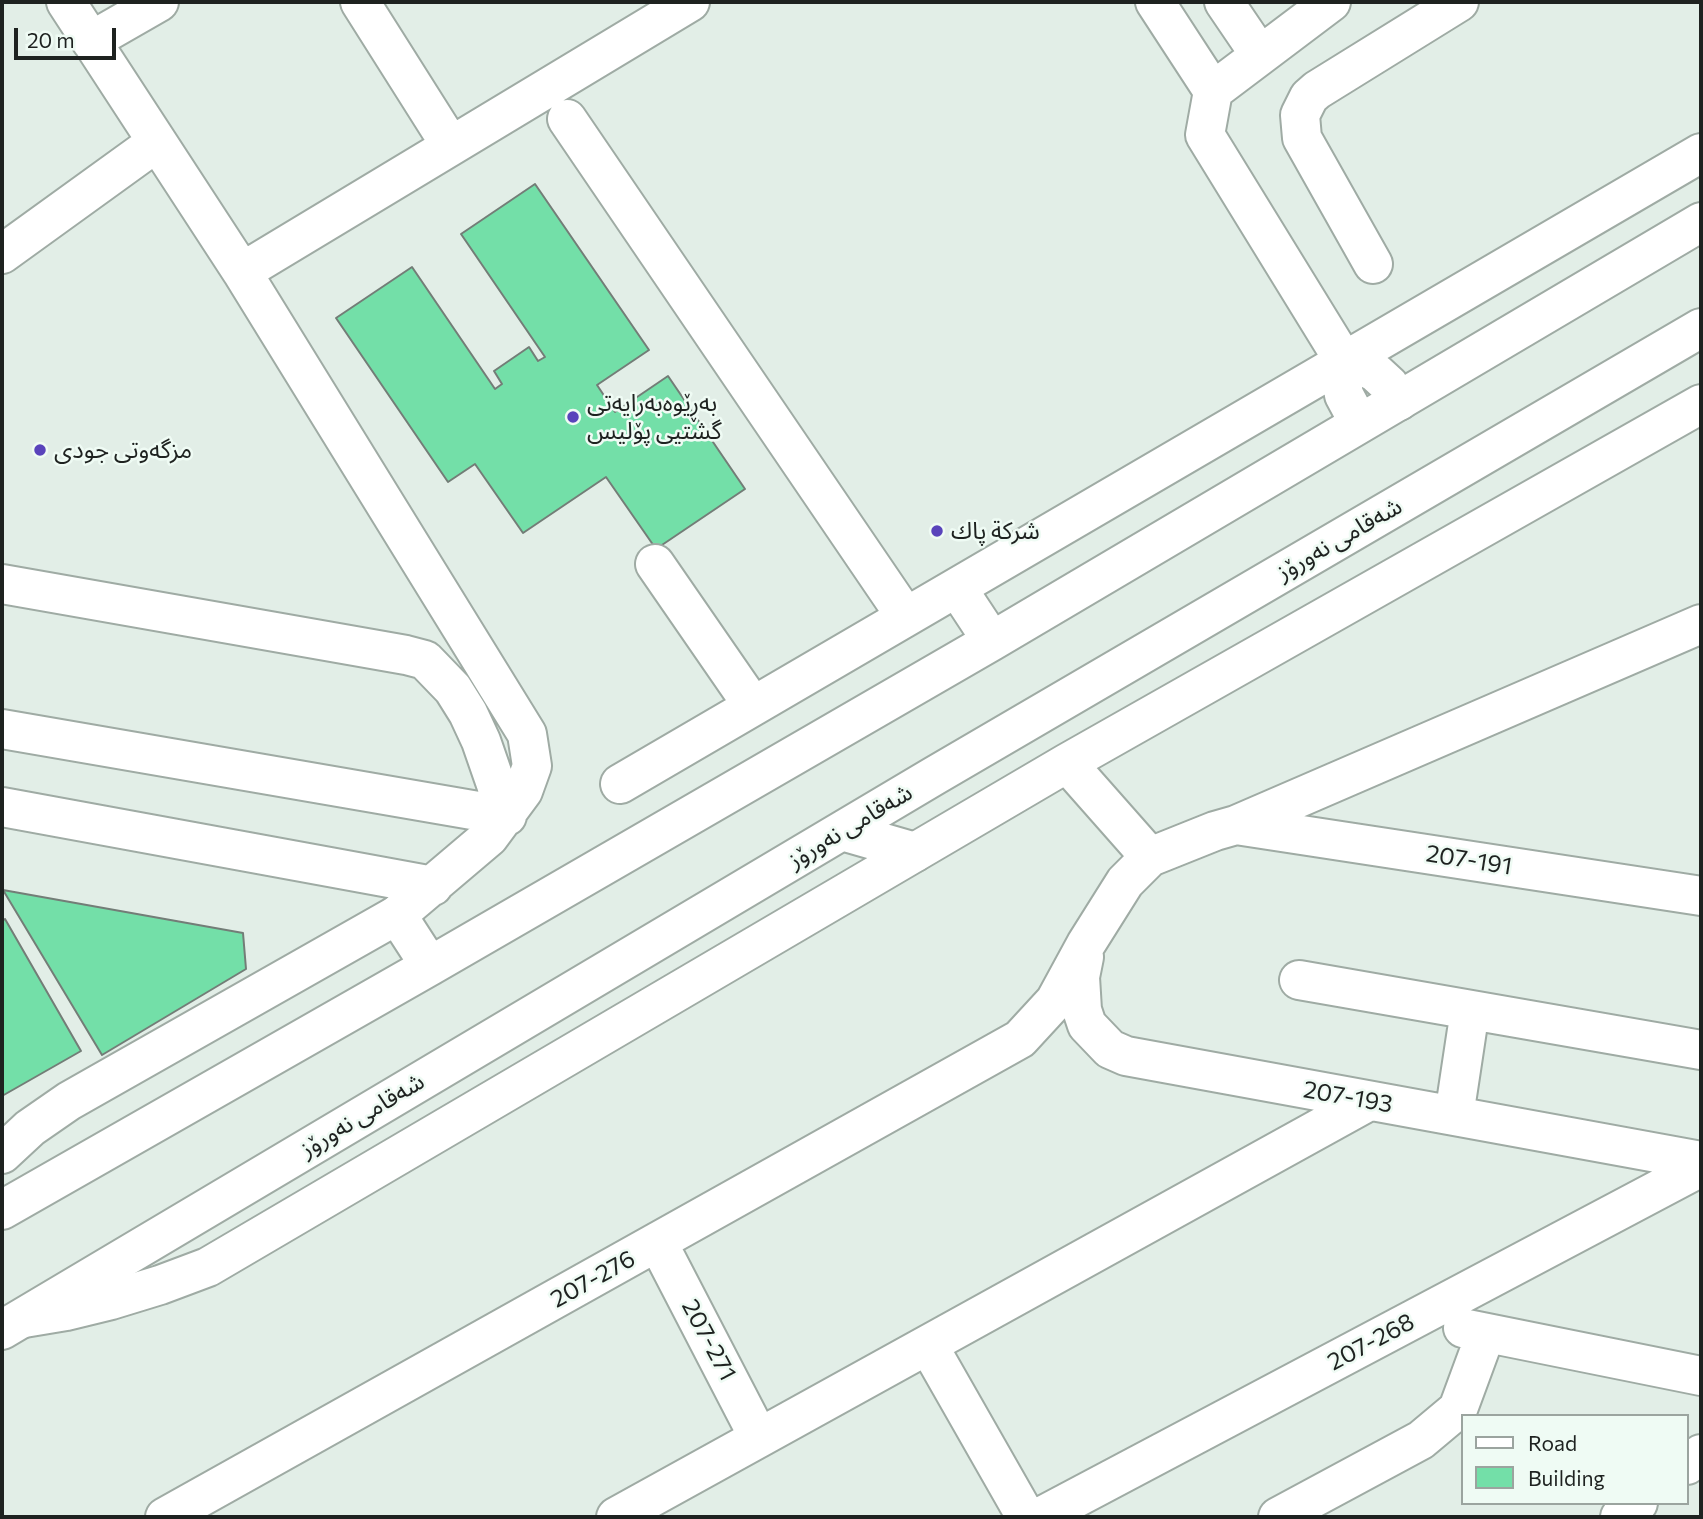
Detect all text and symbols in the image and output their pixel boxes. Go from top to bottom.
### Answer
scale bar [18,14,119,58]
text: 20 m [27,27,75,52]
place label: بەڕێوەبەرایەتی گشتیی پۆلیس [587,389,722,445]
marker: بەڕێوەبەرایەتی گشتیی پۆلیس [565,409,581,425]
place label: مزگەوتی جودی [54,436,192,464]
marker: مزگەوتی جودی [32,442,48,458]
street label: شەقامی نەورۆز [1271,491,1407,587]
place label: شركة پاك [951,517,1040,545]
marker: شركة پاك [929,523,945,539]
street label: شەقامی نەورۆز [782,778,918,874]
street label: 207-191 [1424,839,1514,881]
street label: شەقامی نەورۆز [294,1067,430,1163]
street label: 207-193 [1301,1075,1395,1119]
street label: 207-276 [546,1244,640,1314]
street label: 207-271 [676,1294,742,1386]
street label: 207-268 [1323,1307,1419,1377]
legend [1462,1414,1689,1505]
text: Road [1528,1430,1577,1455]
text: Building [1528,1465,1605,1490]

